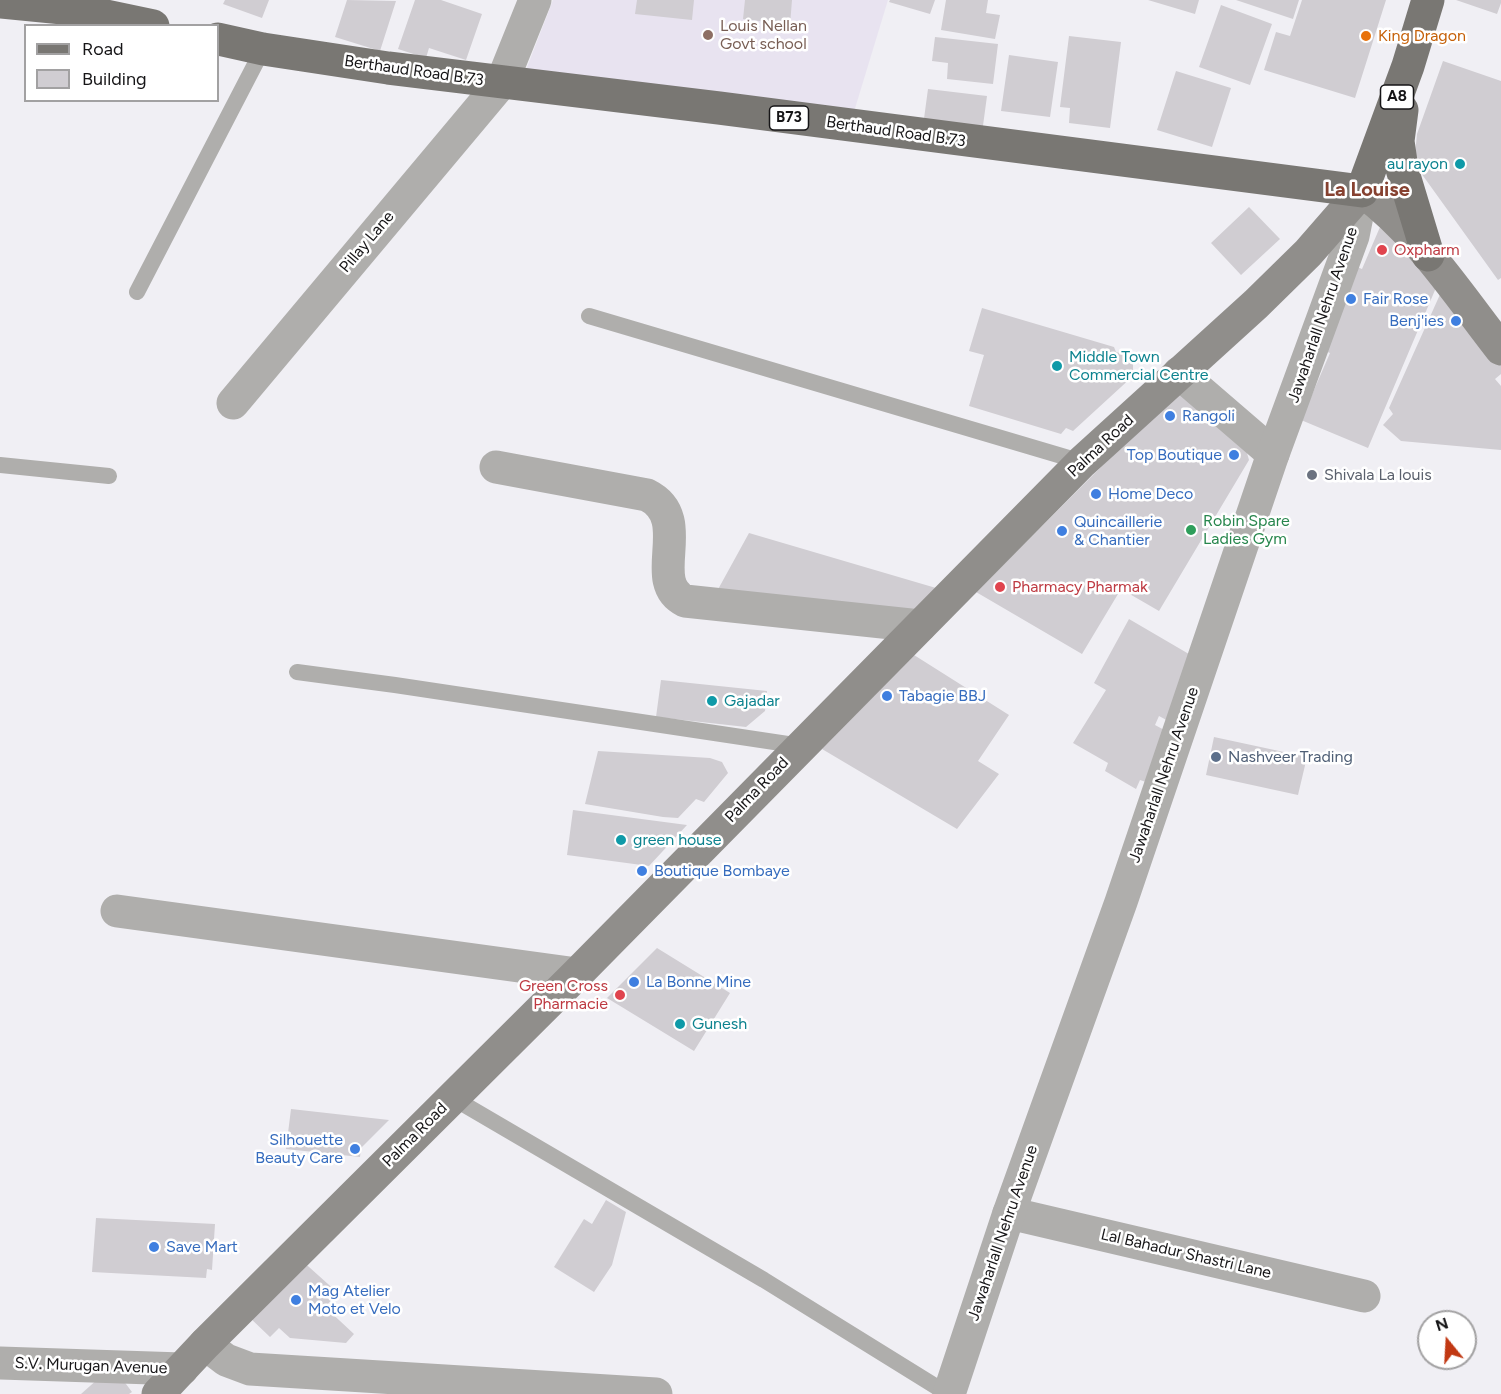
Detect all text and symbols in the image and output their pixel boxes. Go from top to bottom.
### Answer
place label: Louis Nellan Govt school [720,16,807,54]
legend [24,24,219,102]
place label: King Dragon [1378,26,1466,46]
marker: Louis Nellan Govt school [701,28,715,42]
marker: King Dragon [1359,29,1373,43]
text: Road [82,38,123,60]
street label: Berthaud Road B.73 [343,52,485,90]
text: Building [82,68,147,90]
road number: A8 [1380,85,1414,109]
road number: B73 [770,106,808,130]
street label: Berthaud Road B.73 [825,113,967,151]
place label: au rayon [1387,154,1448,174]
marker: au rayon [1453,157,1467,171]
district label: La Louise [1324,178,1410,202]
street label: Pillay Lane [336,207,398,277]
street label: Jawaharlall Nehru Avenue [1284,225,1362,405]
place label: Oxpharm [1394,240,1460,260]
marker: Oxpharm [1375,243,1389,257]
place label: Fair Rose [1363,289,1428,309]
marker: Fair Rose [1344,292,1358,306]
place label: Benj'ies [1389,311,1444,331]
marker: Benj'ies [1449,314,1463,328]
place label: Middle Town Commercial Centre [1069,347,1209,385]
marker: Middle Town Commercial Centre [1050,359,1064,373]
place label: Rangoli [1182,406,1235,426]
marker: Rangoli [1163,409,1177,423]
street label: Palma Road [1064,411,1138,481]
place label: Top Boutique [1127,445,1222,465]
marker: Top Boutique [1227,448,1241,462]
place label: Shivala La louis [1324,465,1432,485]
marker: Shivala La louis [1305,468,1319,482]
place label: Home Deco [1108,484,1193,504]
marker: Home Deco [1089,487,1103,501]
place label: Robin Spare Ladies Gym [1203,511,1290,549]
place label: Quincaillerie & Chantier [1074,512,1162,550]
marker: Robin Spare Ladies Gym [1184,523,1198,537]
marker: Quincaillerie & Chantier [1055,524,1069,538]
place label: Pharmacy Pharmak [1012,577,1148,597]
marker: Pharmacy Pharmak [993,580,1007,594]
street label: Jawaharlall Nehru Avenue [1125,685,1203,865]
place label: Tabagie BBJ [899,686,986,706]
marker: Tabagie BBJ [880,689,894,703]
place label: Gajadar [724,691,780,711]
marker: Gajadar [705,694,719,708]
place label: Nashveer Trading [1228,747,1353,767]
marker: Nashveer Trading [1209,750,1223,764]
street label: Palma Road [721,753,793,827]
place label: green house [633,830,721,850]
marker: green house [614,833,628,847]
place label: Boutique Bombaye [654,861,790,881]
marker: Boutique Bombaye [635,864,649,878]
place label: La Bonne Mine [646,972,751,992]
marker: La Bonne Mine [627,975,641,989]
place label: Green Cross Pharmacie [519,976,608,1014]
marker: Green Cross Pharmacie [613,988,627,1002]
place label: Gunesh [692,1014,747,1034]
marker: Gunesh [673,1017,687,1031]
street label: Palma Road [379,1099,451,1171]
place label: Silhouette Beauty Care [255,1130,343,1168]
marker: Silhouette Beauty Care [348,1142,362,1156]
street label: Jawaharlall Nehru Avenue [964,1143,1042,1323]
street label: Lal Bahadur Shastri Lane [1099,1225,1273,1283]
place label: Save Mart [166,1237,238,1257]
marker: Save Mart [147,1240,161,1254]
place label: Mag Atelier Moto et Velo [308,1281,401,1319]
marker: Mag Atelier Moto et Velo [289,1293,303,1307]
north arrow [1417,1310,1477,1370]
text: N [1433,1313,1451,1335]
street label: S.V. Murugan Avenue [14,1354,168,1378]

